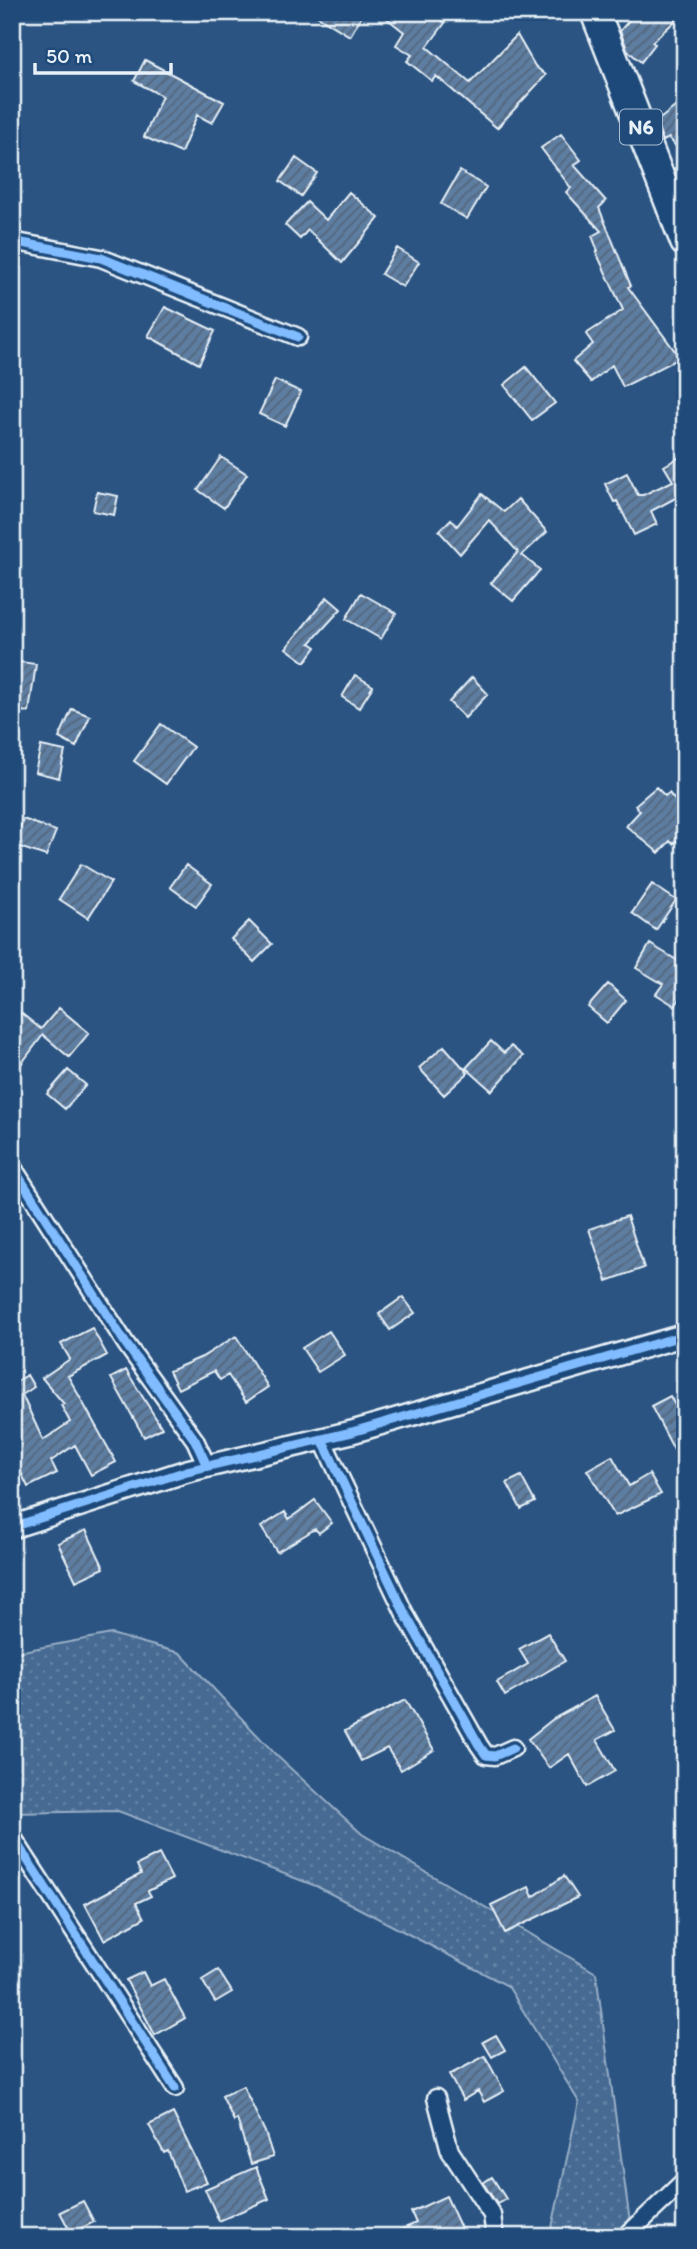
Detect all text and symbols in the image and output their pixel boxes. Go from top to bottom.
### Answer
scale bar [35,32,172,76]
text: 50 m [46,43,93,68]
road number: N6 [620,110,662,144]

